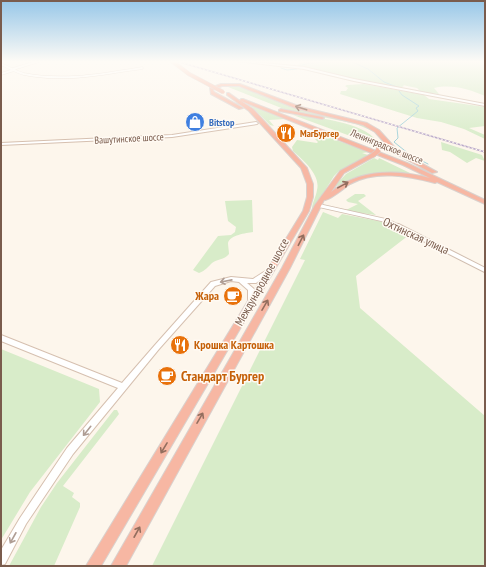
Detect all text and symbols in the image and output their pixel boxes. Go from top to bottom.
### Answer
one-way arrow [295,103,307,111]
shop icon: Bitstop [184,111,206,133]
place label: Bitstop [209,116,235,129]
restaurant icon: МагБургер [275,122,297,144]
street label: Ленинградское шоссе [348,126,425,167]
place label: МагБургер [300,127,339,140]
street label: Вашутинское шоссе [94,130,164,147]
one-way arrow [337,181,349,189]
street label: Охтинская улица [381,214,452,257]
one-way arrow [297,234,305,246]
street label: Международное шоссе [231,235,292,328]
one-way arrow [220,277,233,285]
cafe icon: Жара [222,285,244,307]
place label: Жара [194,288,219,303]
one-way arrow [261,300,269,312]
restaurant icon: Крошка Картошка [169,334,191,356]
place label: Крошка Картошка [194,337,274,352]
cafe icon: Стандарт Бургер [156,365,178,387]
place label: Стандарт Бургер [181,367,264,385]
one-way arrow [197,413,205,425]
one-way arrow [82,426,91,436]
one-way arrow [160,442,168,453]
one-way arrow [133,526,141,538]
one-way arrow [9,532,16,544]

